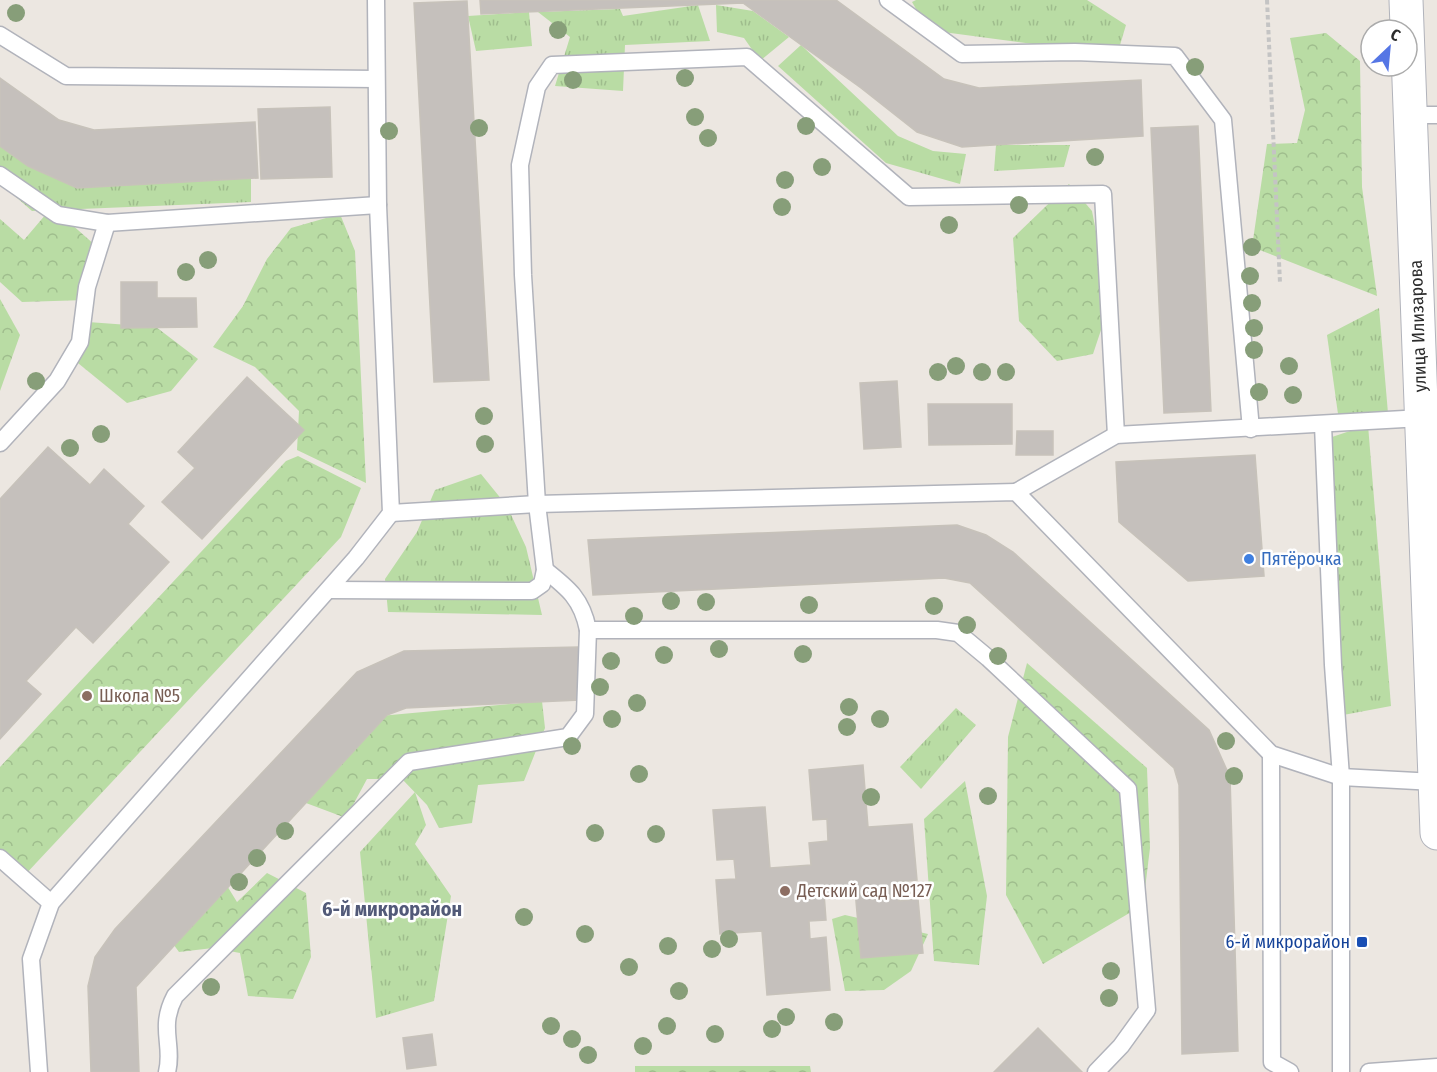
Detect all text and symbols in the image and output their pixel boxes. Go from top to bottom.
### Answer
north arrow [1359,18,1419,78]
text: С [1387,25,1404,46]
street label: улица Илизарова [1405,259,1431,393]
place label: Пятёрочка [1261,548,1342,570]
marker: Пятёрочка [1242,552,1256,566]
place label: Школа №5 [99,685,180,707]
marker: Школа №5 [80,689,94,703]
place label: Детский сад №127 [796,880,932,902]
marker: Детский сад №127 [778,884,792,898]
district label: 6-й микрорайон [322,897,462,921]
place label: 6-й микрорайон [1225,931,1350,953]
marker: 6-й микрорайон [1355,935,1369,949]

